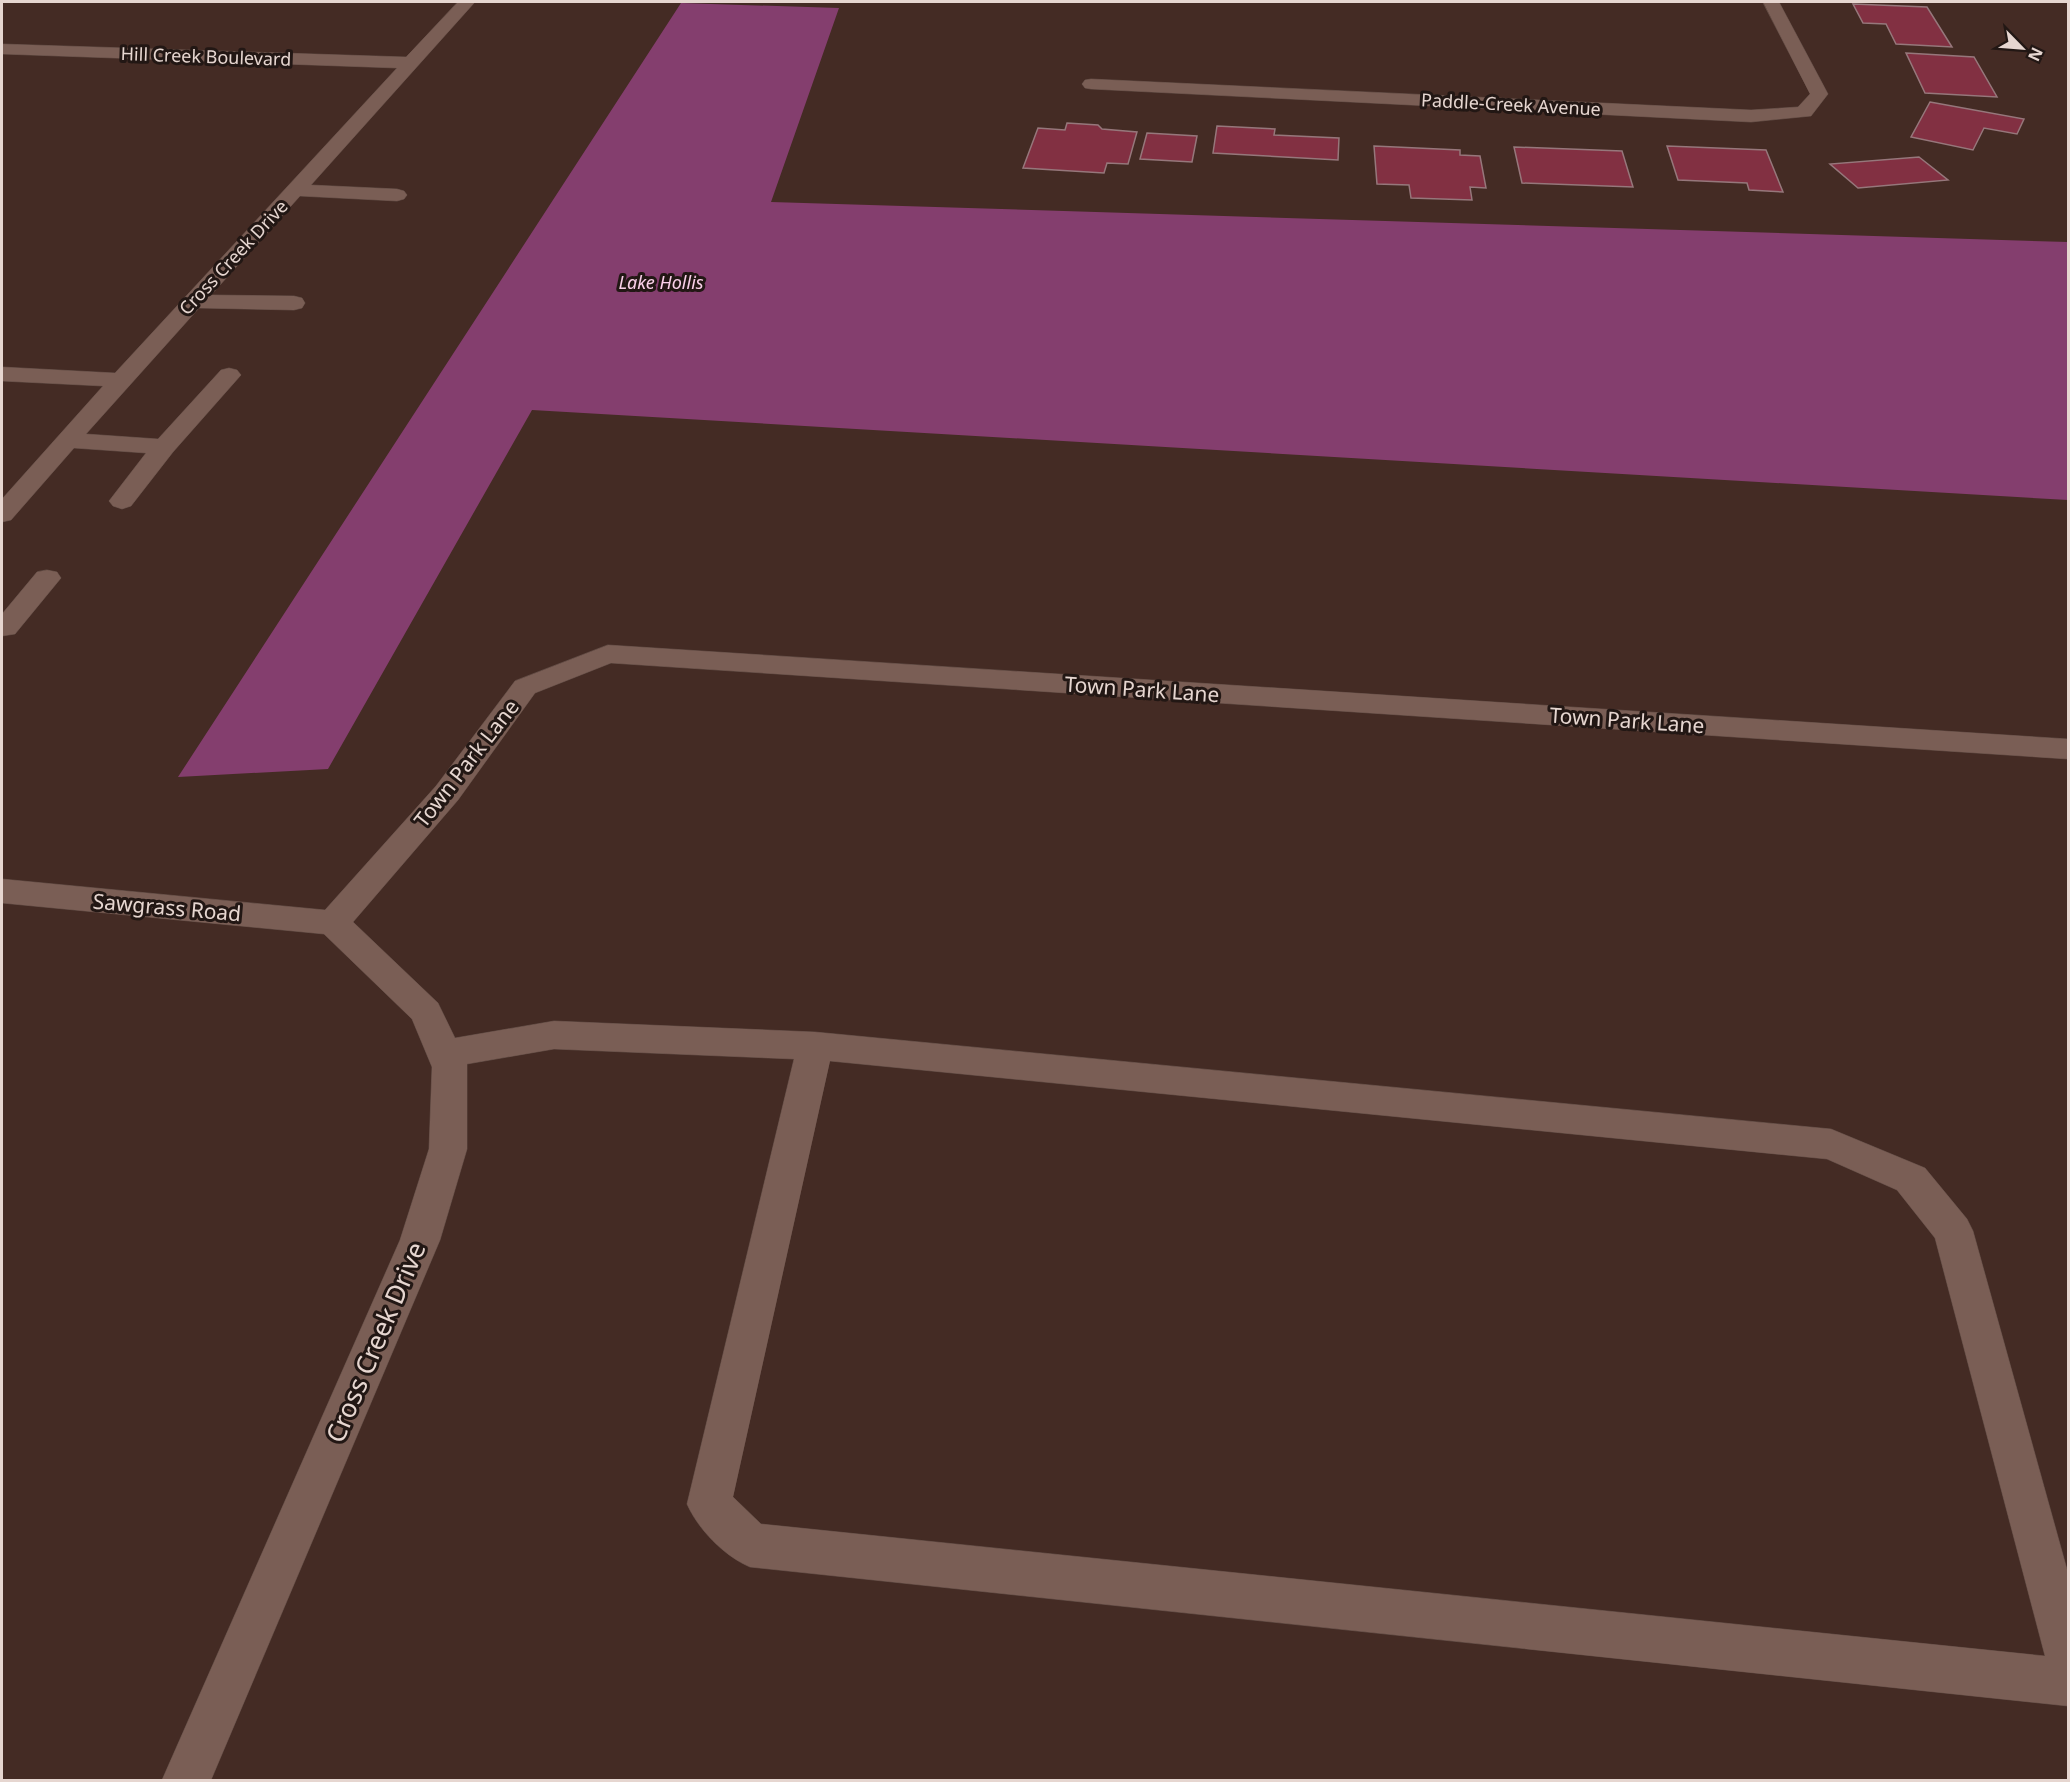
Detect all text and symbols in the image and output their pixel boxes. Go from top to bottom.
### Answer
north arrow [1992,18,2052,78]
street label: Hill Creek Boulevard [120,41,292,71]
text: N [2023,44,2048,65]
street label: Paddle-Creek Avenue [1421,87,1601,121]
street label: Cross Creek Drive [173,194,293,320]
water label: Lake Hollis [618,270,704,294]
street label: Town Park Lane [1064,670,1220,708]
street label: Town Park Lane [407,693,525,833]
street label: Town Park Lane [1549,701,1705,739]
street label: Sawgrass Road [92,887,242,927]
street label: Cross Creek Drive [316,1236,434,1448]

